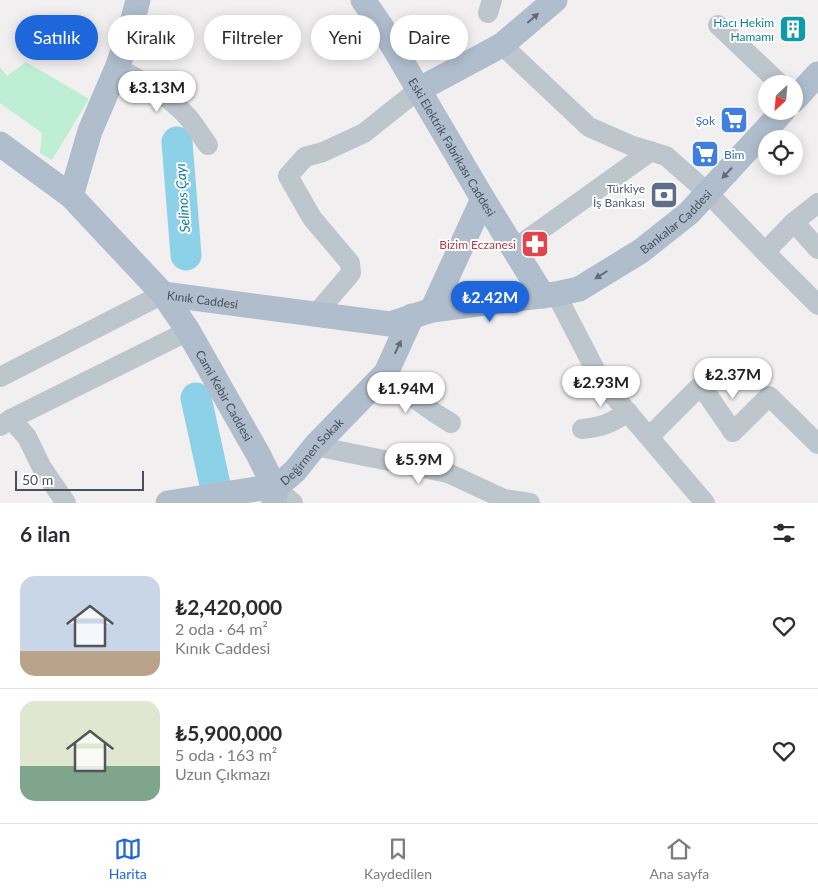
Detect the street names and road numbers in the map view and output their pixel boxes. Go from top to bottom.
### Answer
street label: Eski Elektrik Fabrikası Caddesi [406,75,499,219]
street label: Bankalar Caddesi [637,186,715,257]
street label: Kınık Caddesi [166,287,239,311]
street label: Cami Kebir Caddesi [193,347,256,444]
street label: Değirmen Sokak [277,414,347,488]

